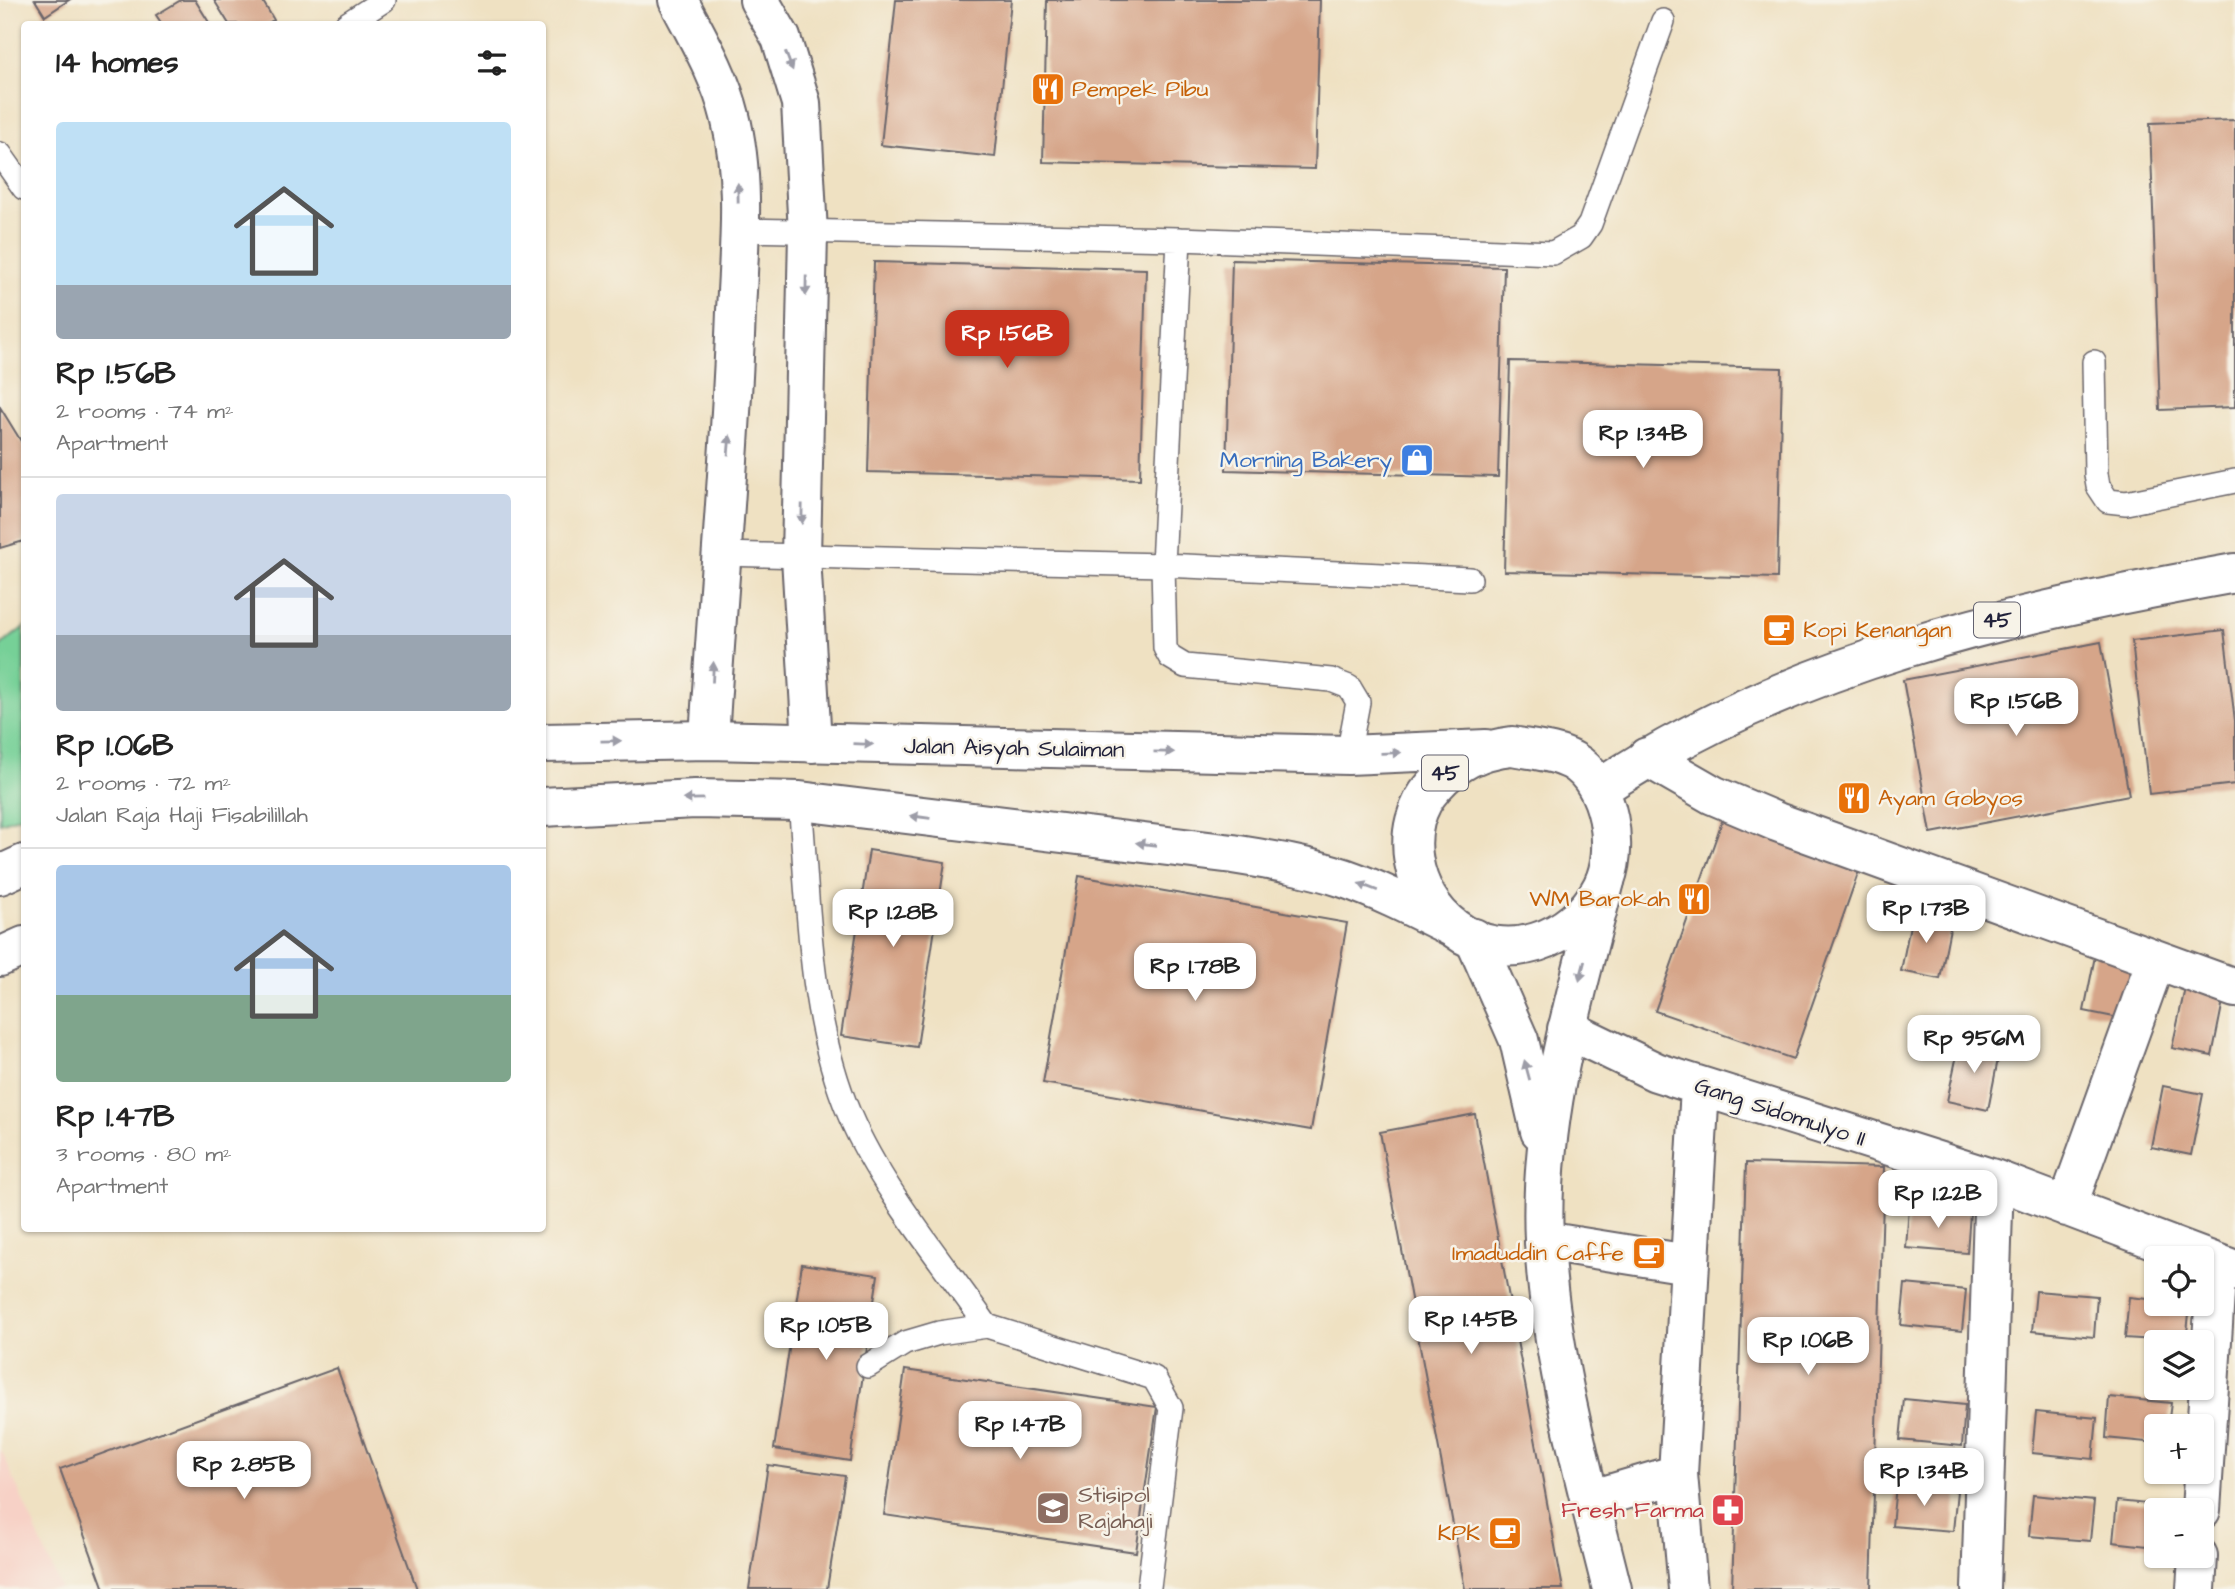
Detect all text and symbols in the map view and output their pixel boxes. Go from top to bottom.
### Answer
text: 14 homes [56,42,179,84]
icon: filters [473,44,511,82]
one-way arrow [784,50,795,71]
restaurant icon: Pempek Pibu [1029,70,1067,108]
place label: Pempek Pibu [1072,73,1208,105]
icon: home [221,168,347,294]
one-way arrow [733,182,744,204]
one-way arrow [801,276,812,298]
pin: Rp 1.56B [935,310,1079,370]
text: Rp 1.56B [961,317,1053,349]
text: Rp 1.56B [56,353,176,395]
text: 2 rooms · 74 m² [56,395,234,427]
pin: Rp 1.34B [1571,410,1715,470]
text: Rp 1.34B [1599,417,1687,449]
text: Apartment [56,427,168,459]
one-way arrow [724,433,735,455]
shop icon: Morning Bakery [1398,441,1436,479]
place label: Morning Bakery [1220,444,1392,477]
one-way arrow [796,503,808,525]
icon: home [221,540,347,666]
road number: 45 [1974,602,2020,638]
cafe icon: Kopi Kenangan [1760,611,1798,649]
place label: Kopi Kenangan [1803,614,1952,647]
one-way arrow [708,660,719,682]
pin: Rp 1.56B [1944,678,2088,738]
text: Rp 1.56B [1970,685,2062,717]
text: Rp 1.06B [56,725,173,767]
street label: Jalan Aisyah Sulaiman [903,730,1125,767]
one-way arrow [600,736,622,747]
one-way arrow [852,739,874,750]
one-way arrow [1153,746,1175,758]
one-way arrow [1380,748,1402,759]
road number: 45 [1422,756,1468,790]
text: 2 rooms · 72 m² [56,767,231,799]
restaurant icon: Ayam Gobyos [1835,779,1873,817]
place label: Ayam Gobyos [1878,782,2023,815]
one-way arrow [682,793,704,805]
text: Jalan Raja Haji Fisabilillah [56,799,308,831]
one-way arrow [909,811,931,822]
one-way arrow [1135,838,1157,849]
restaurant icon: WM Barokah [1675,880,1713,918]
one-way arrow [1358,882,1379,893]
place label: WM Barokah [1529,883,1671,915]
pin: Rp 1.73B [1854,886,1998,945]
pin: Rp 1.28B [821,890,965,949]
text: Rp 1.73B [1883,892,1969,924]
text: Rp 1.28B [848,896,938,928]
icon: home [221,911,347,1037]
pin: Rp 1.78B [1123,944,1267,1003]
text: Rp 1.78B [1150,950,1240,982]
one-way arrow [1576,960,1587,982]
pin: Rp 956M [1909,1016,2039,1075]
text: Rp 956M [1923,1022,2025,1054]
one-way arrow [1521,1059,1531,1080]
street label: Gang Sidomulyo II [1690,1069,1870,1156]
text: Rp 1.47B [56,1096,174,1138]
text: 3 rooms · 80 m² [56,1138,232,1170]
text: Apartment [56,1170,168,1202]
pin: Rp 1.22B [1866,1170,2010,1230]
text: Rp 1.22B [1894,1177,1982,1209]
cafe icon: Imaduddin Caffe [1630,1234,1668,1272]
place label: Imaduddin Caffe [1452,1237,1624,1269]
map controls [2144,1246,2214,1568]
button: locate [2144,1246,2214,1316]
pin: Rp 1.45B [1399,1296,1543,1356]
pin: Rp 1.05B [754,1302,898,1362]
text: Rp 1.45B [1425,1303,1517,1335]
text: Rp 1.05B [780,1309,872,1341]
pin: Rp 1.06B [1736,1318,1880,1377]
text: Rp 1.06B [1763,1324,1853,1356]
button: layers [2144,1330,2214,1400]
pin: Rp 1.47B [948,1402,1092,1461]
text: Rp 1.47B [975,1408,1065,1440]
button: + [2144,1414,2214,1484]
pin: Rp 2.85B [172,1442,316,1501]
text: Rp 2.85B [193,1448,295,1480]
pin: Rp 1.34B [1852,1448,1996,1508]
text: Rp 1.34B [1880,1455,1968,1487]
place label: Stisipol Rajahaji [1078,1479,1153,1537]
school or university icon: Stisipol Rajahaji [1034,1489,1072,1527]
pharmacy icon: Fresh Farma [1709,1491,1747,1529]
place label: Fresh Farma [1561,1494,1704,1526]
button: − [2144,1498,2214,1568]
cafe icon: KPK [1486,1514,1524,1552]
place label: KPK [1437,1517,1480,1549]

